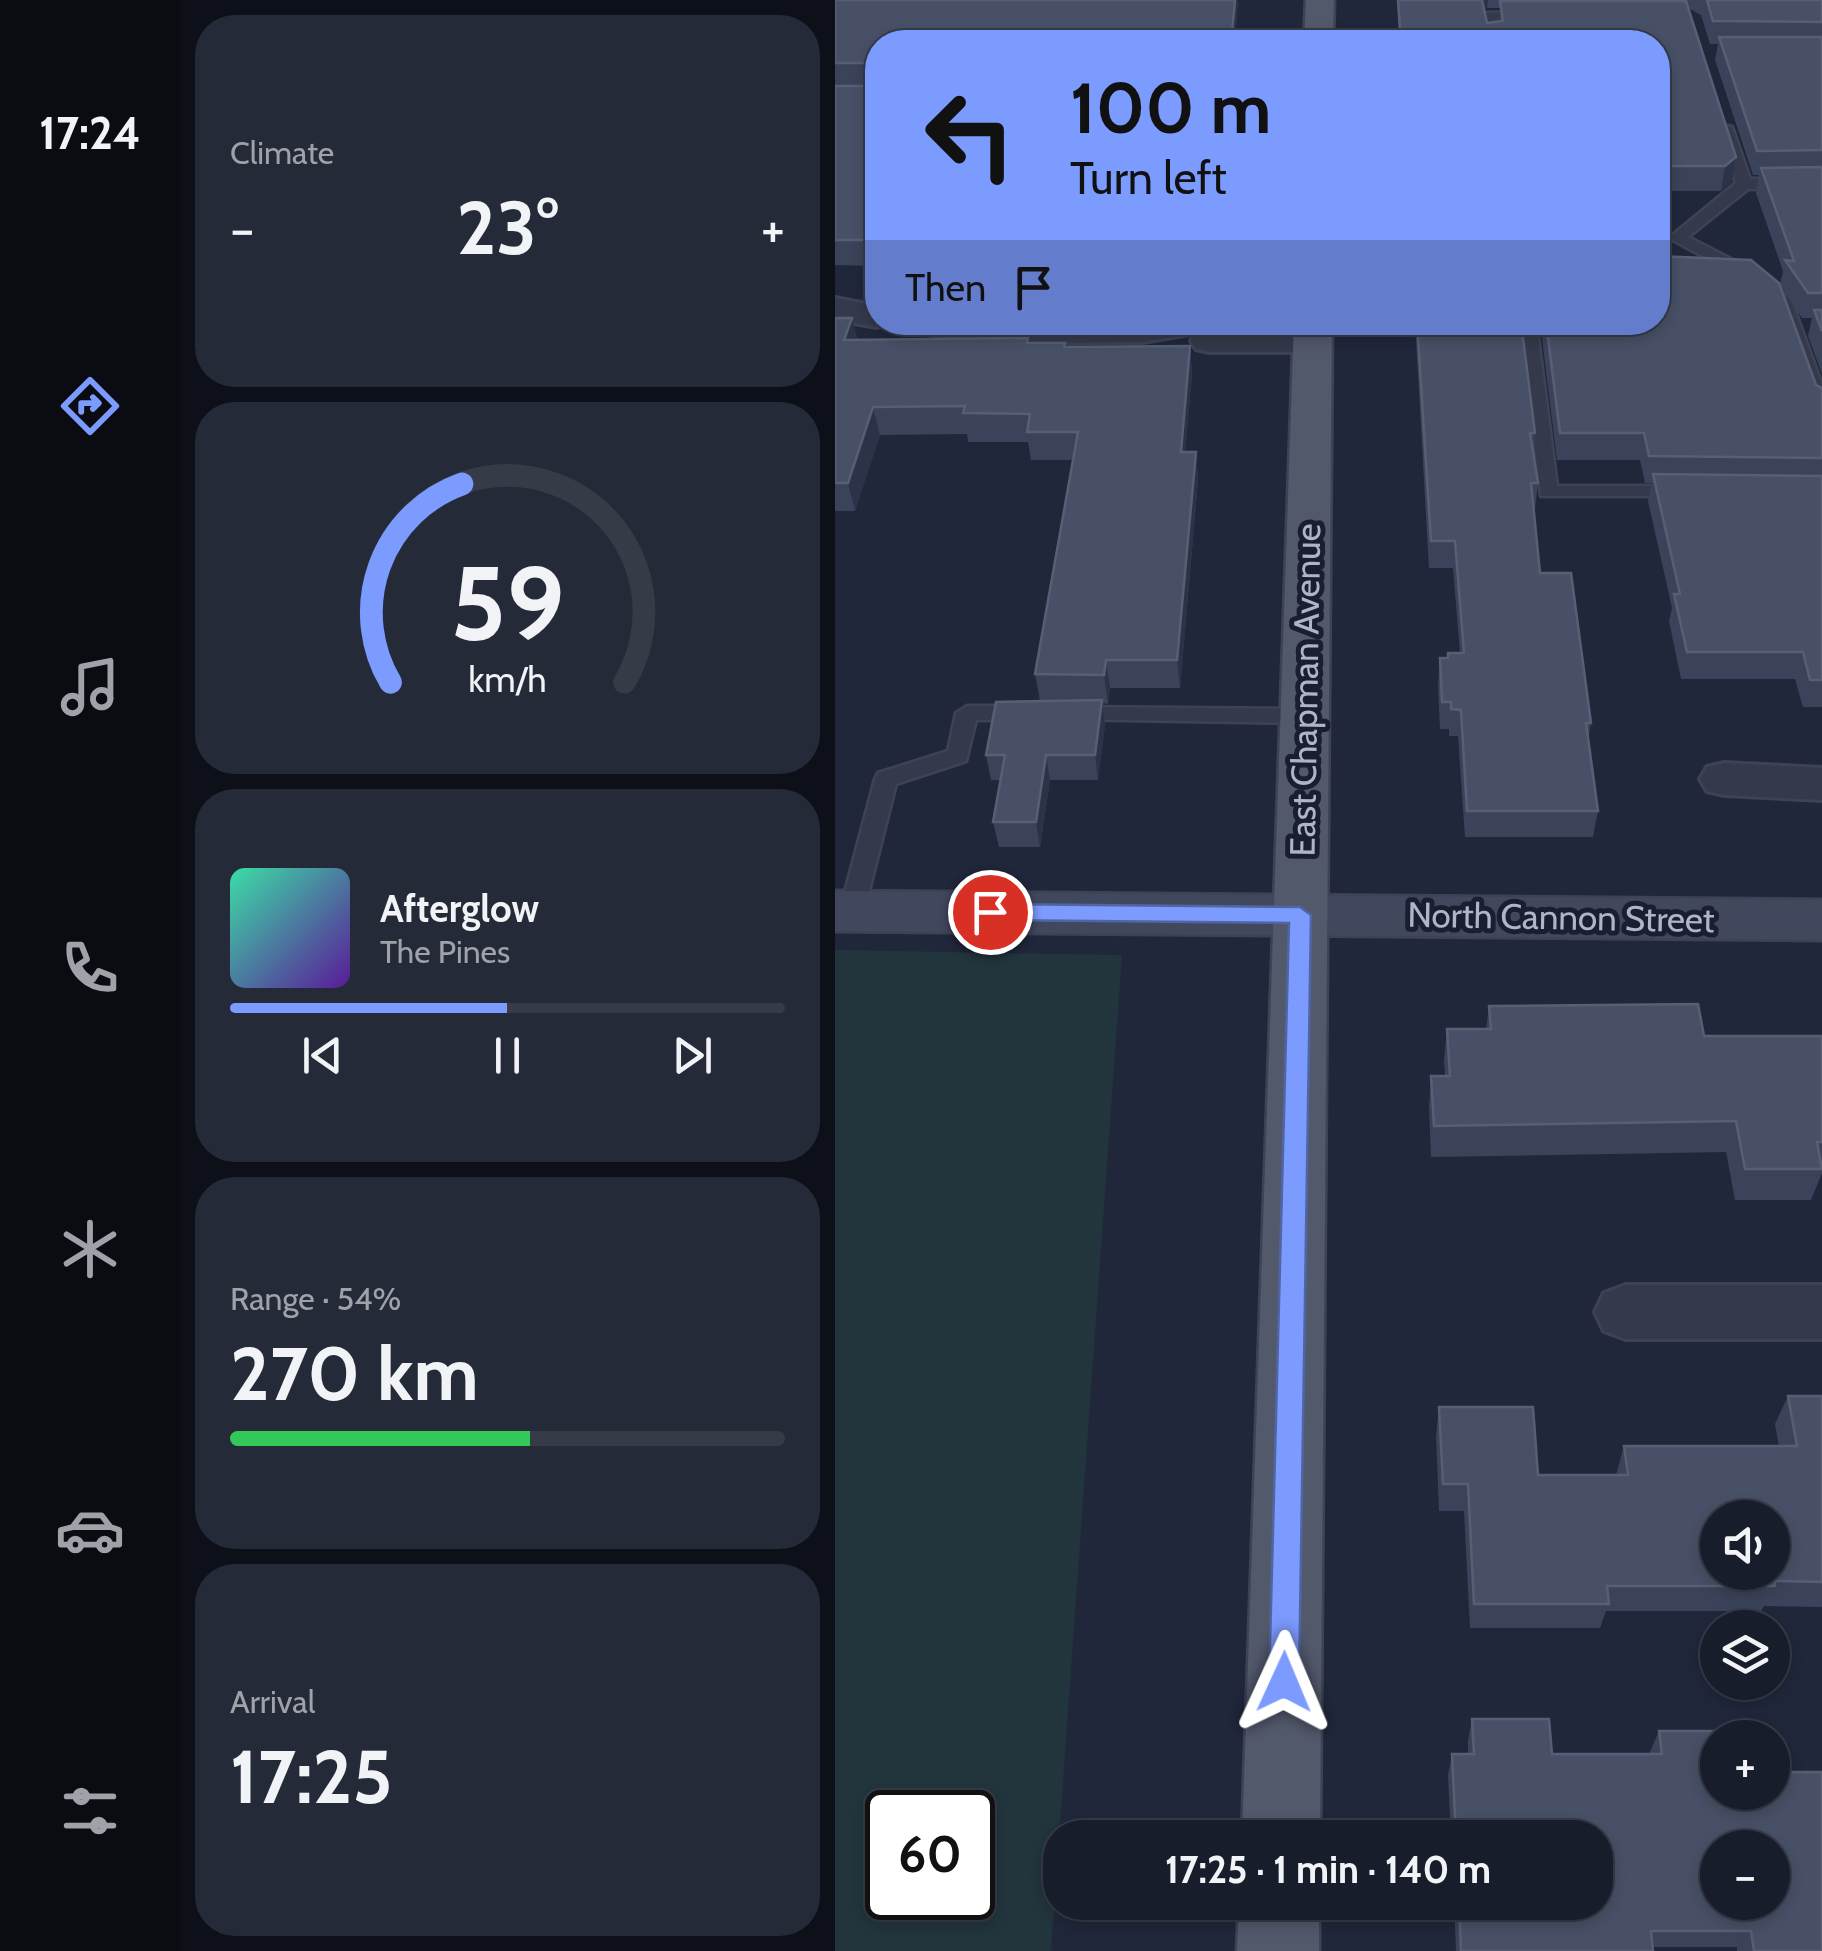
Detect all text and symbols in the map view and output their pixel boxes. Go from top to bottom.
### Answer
text: 100 m [1070,65,1271,151]
icon: left [905,70,1035,200]
text: 17:24 [39,106,141,160]
text: Climate [230,133,334,172]
text: Turn left [1070,151,1227,205]
text: 23° [457,182,558,273]
text: − [230,195,254,262]
text: + [761,195,785,262]
icon: arrive [1006,260,1061,315]
text: Then [905,264,986,311]
icon: directions [55,371,125,441]
street label: East Chapman Avenue [1281,523,1329,857]
text: 59 [450,540,565,666]
icon: music [55,652,125,722]
text: km/h [468,658,547,701]
pin [948,870,1033,955]
text: Afterglow [380,885,539,932]
icon: arrive [963,885,1018,940]
street label: North Cannon Street [1407,893,1715,941]
text: The Pines [380,932,510,971]
icon: phone [55,933,125,1003]
icon: previous [295,1028,350,1083]
icon: pause [480,1028,535,1083]
icon: next [665,1028,720,1083]
icon: climate [55,1214,125,1284]
text: Range · 54% [230,1279,401,1318]
text: 270 km [230,1328,479,1419]
icon: car [55,1495,125,1565]
map controls [1700,1500,1790,1920]
button: sound [1700,1500,1790,1590]
button: layers [1700,1610,1790,1700]
position arrow [1232,1630,1336,1734]
text: Arrival [230,1682,315,1721]
button: + [1700,1720,1790,1810]
text: 17:25 [230,1731,393,1822]
icon: filters [55,1776,125,1846]
speed limit sign: 60 [865,1790,995,1920]
button: − [1700,1830,1790,1920]
text: 17:25 · 1 min · 140 m [1165,1846,1491,1893]

